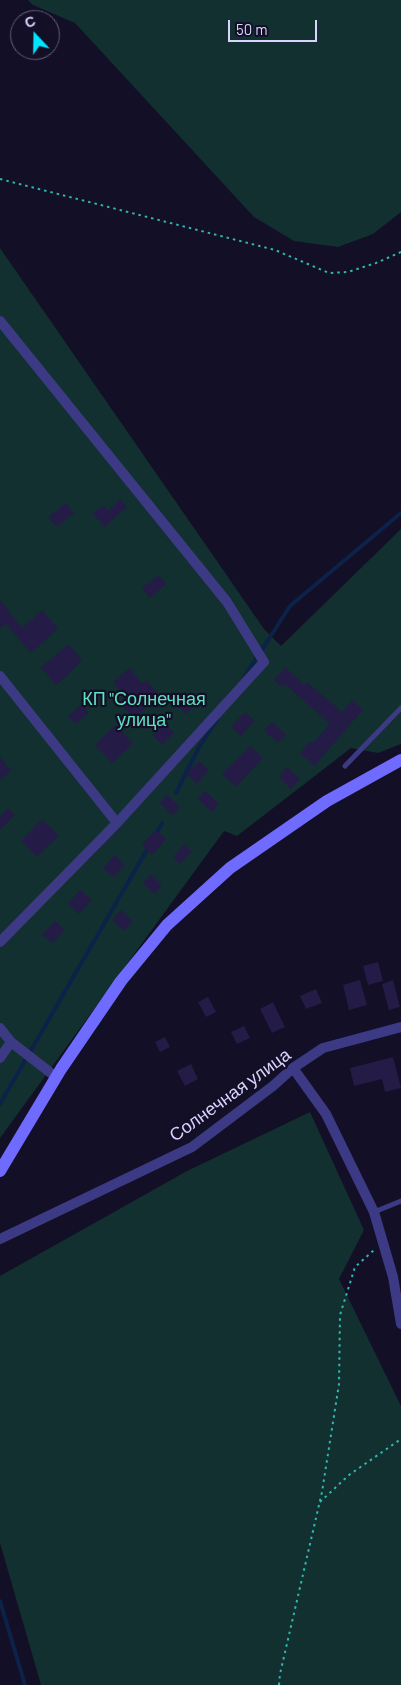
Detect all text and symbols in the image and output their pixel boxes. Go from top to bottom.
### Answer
north arrow [10,10,60,60]
scale bar [231,10,320,42]
text: С [22,12,38,31]
text: 50 m [236,20,268,38]
park label: КП "Солнечная улица" [82,688,206,731]
street label: Солнечная улица [165,1044,295,1146]

